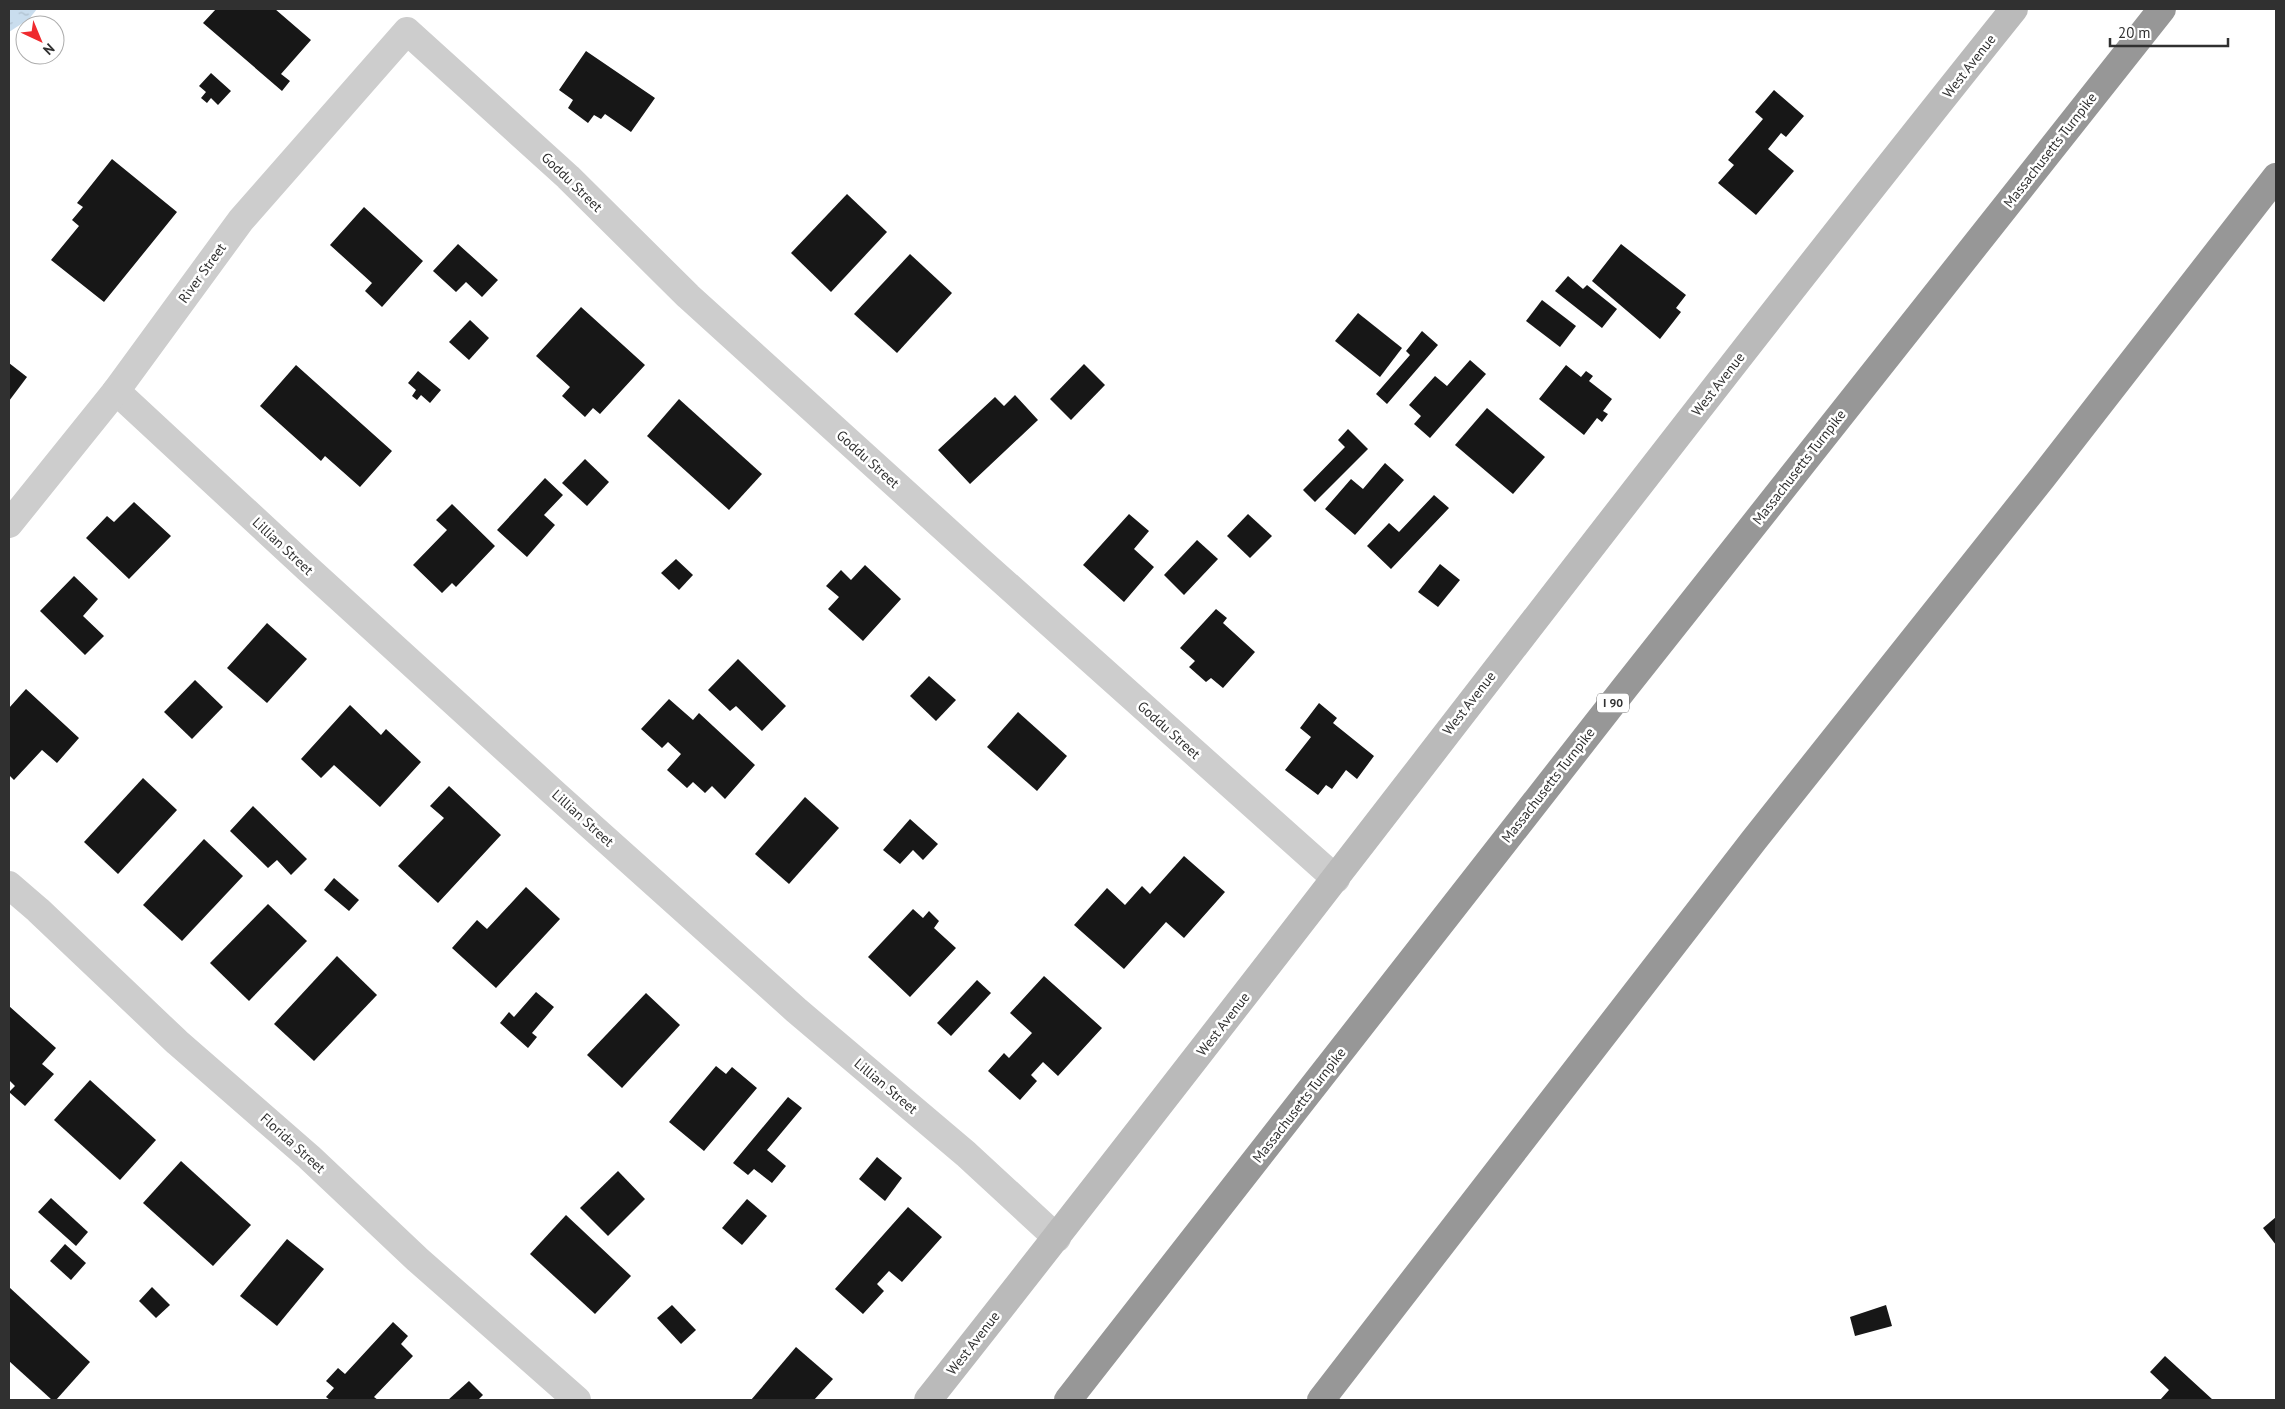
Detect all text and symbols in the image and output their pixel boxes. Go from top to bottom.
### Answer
north arrow [15,15,65,65]
scale bar [2110,15,2228,47]
text: 20 m [2118,23,2151,42]
street label: West Avenue [1939,31,1999,101]
text: N [39,40,59,59]
street label: Massachusetts Turnpike [1999,89,2101,211]
street label: Goddu Street [538,148,607,216]
street label: River Street [174,239,230,307]
street label: West Avenue [1688,349,1748,419]
street label: Massachusetts Turnpike [1748,406,1850,528]
street label: Goddu Street [833,426,903,492]
street label: Lillian Street [249,513,317,579]
street label: West Avenue [1439,668,1499,738]
road number: I 90 [1597,694,1629,712]
street label: Goddu Street [1134,697,1204,763]
street label: Massachusetts Turnpike [1497,724,1599,846]
street label: Lillian Street [548,786,618,851]
street label: West Avenue [1193,989,1253,1059]
street label: Massachusetts Turnpike [1248,1044,1350,1166]
street label: Lillian Street [851,1054,921,1118]
street label: Florida Street [257,1109,329,1177]
street label: West Avenue [943,1308,1003,1378]

